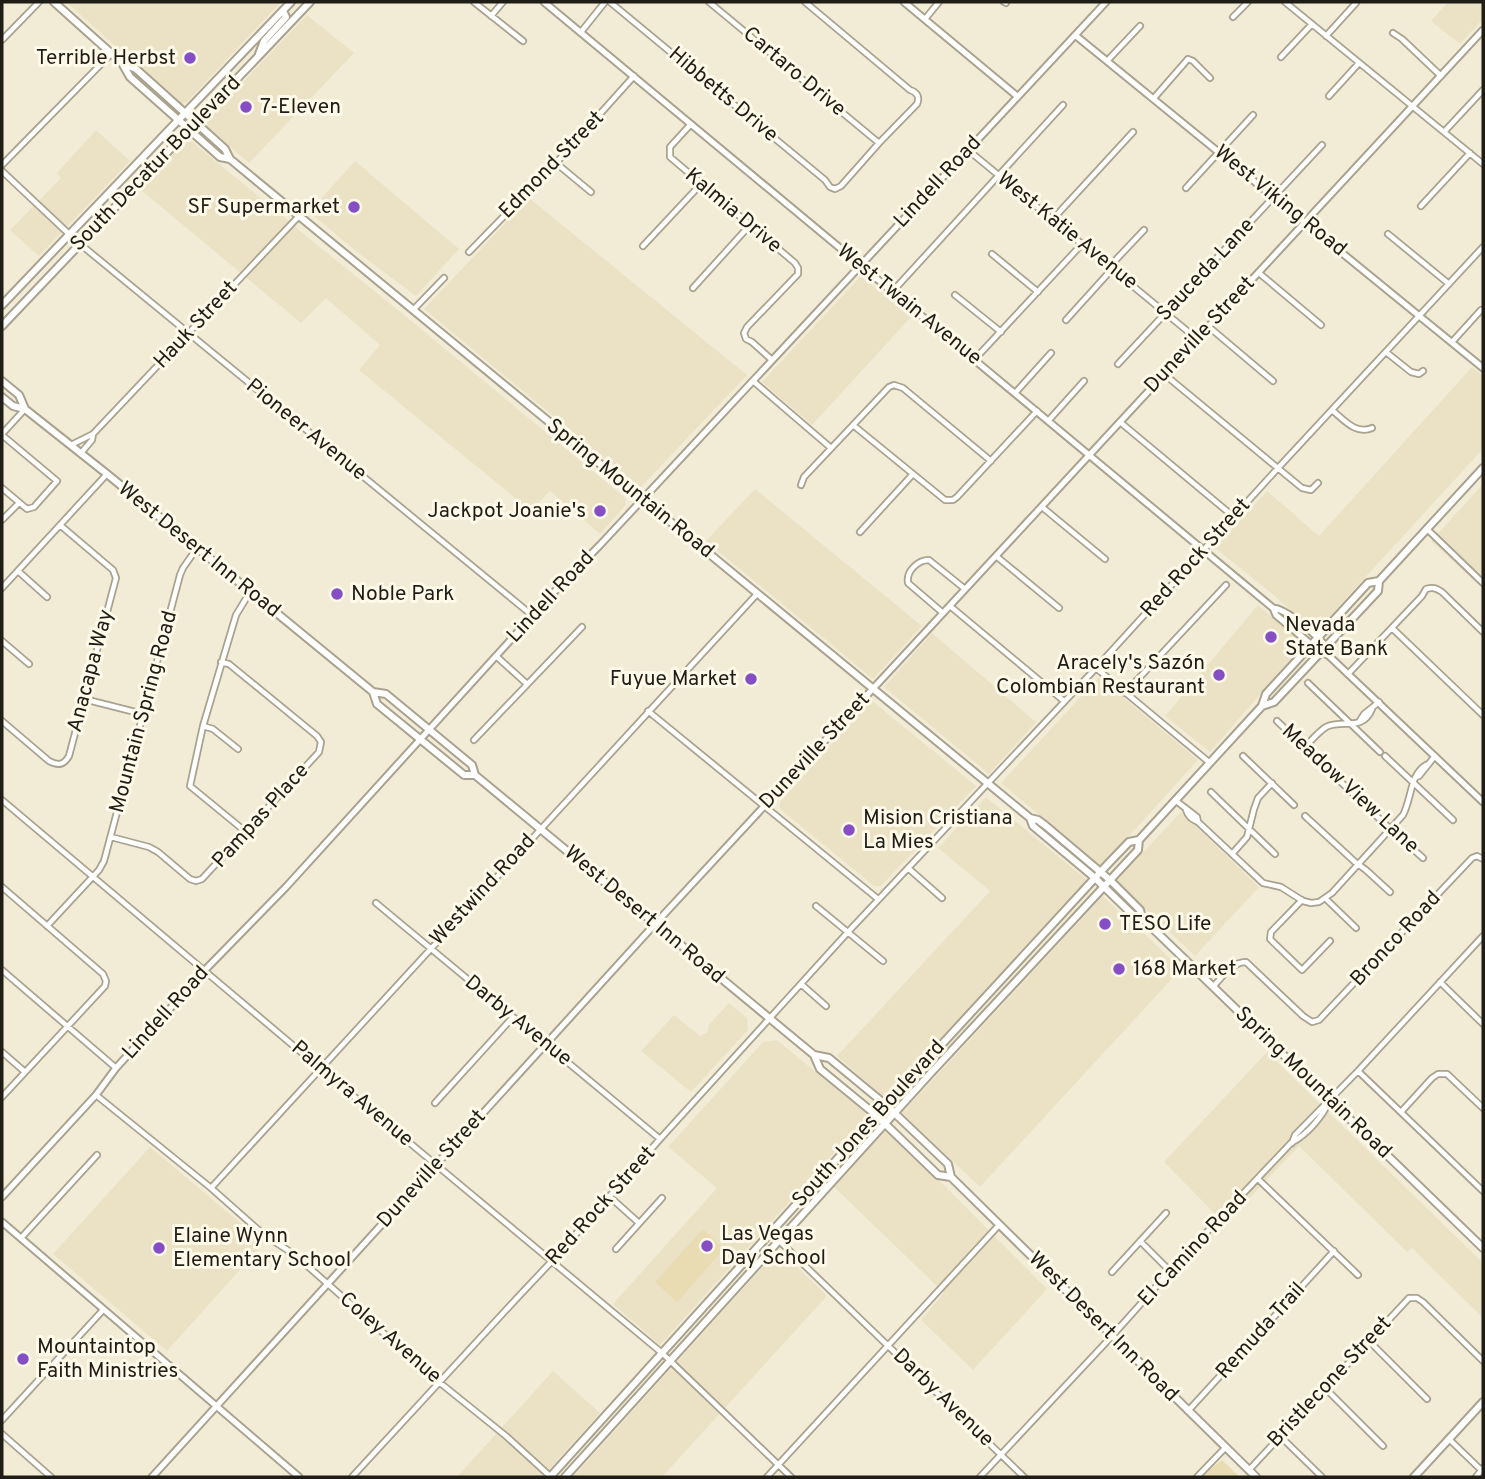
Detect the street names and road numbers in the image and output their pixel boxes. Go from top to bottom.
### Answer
street label: Cartaro Drive [737,21,851,123]
street label: Hibbetts Drive [663,41,783,149]
street label: South Decatur Boulevard [65,70,247,258]
street label: Edmond Street [494,105,610,225]
street label: Lindell Road [888,130,988,234]
street label: West Viking Road [1208,139,1352,263]
street label: Kalmia Drive [679,162,787,260]
street label: West Katie Avenue [991,166,1143,296]
street label: Sauceda Lane [1151,213,1261,327]
street label: West Twain Avenue [831,238,987,372]
street label: Duneville Street [1139,271,1261,399]
street label: Hauk Street [148,275,244,375]
street label: Pioneer Avenue [240,373,372,487]
street label: Spring Mountain Road [541,413,719,565]
street label: West Desert Inn Road [112,476,286,624]
street label: Red Rock Street [1135,493,1257,623]
street label: Lindell Road [501,545,601,649]
street label: Anacapa Way [62,607,120,735]
street label: Mountain Spring Road [104,608,184,816]
street label: Duneville Street [754,687,876,815]
street label: Meadow View Lane [1276,718,1424,860]
street label: Pampas Place [207,758,315,874]
street label: Westwind Road [424,828,542,952]
street label: West Desert Inn Road [558,840,730,990]
street label: Bronco Road [1345,885,1447,993]
street label: Lindell Road [117,961,215,1065]
street label: Darby Avenue [459,969,577,1073]
street label: Spring Mountain Road [1229,1001,1397,1165]
street label: Palmyra Avenue [285,1035,419,1153]
street label: South Jones Boulevard [787,1035,951,1213]
street label: Duneville Street [372,1104,492,1234]
street label: Red Rock Street [540,1141,662,1271]
street label: El Camino Road [1133,1186,1253,1312]
street label: West Desert Inn Road [1022,1246,1184,1408]
street label: Remuda Trail [1210,1277,1312,1385]
street label: Coley Avenue [333,1286,447,1390]
street label: Bristlecone Street [1262,1311,1398,1453]
street label: Darby Avenue [887,1343,999,1453]

